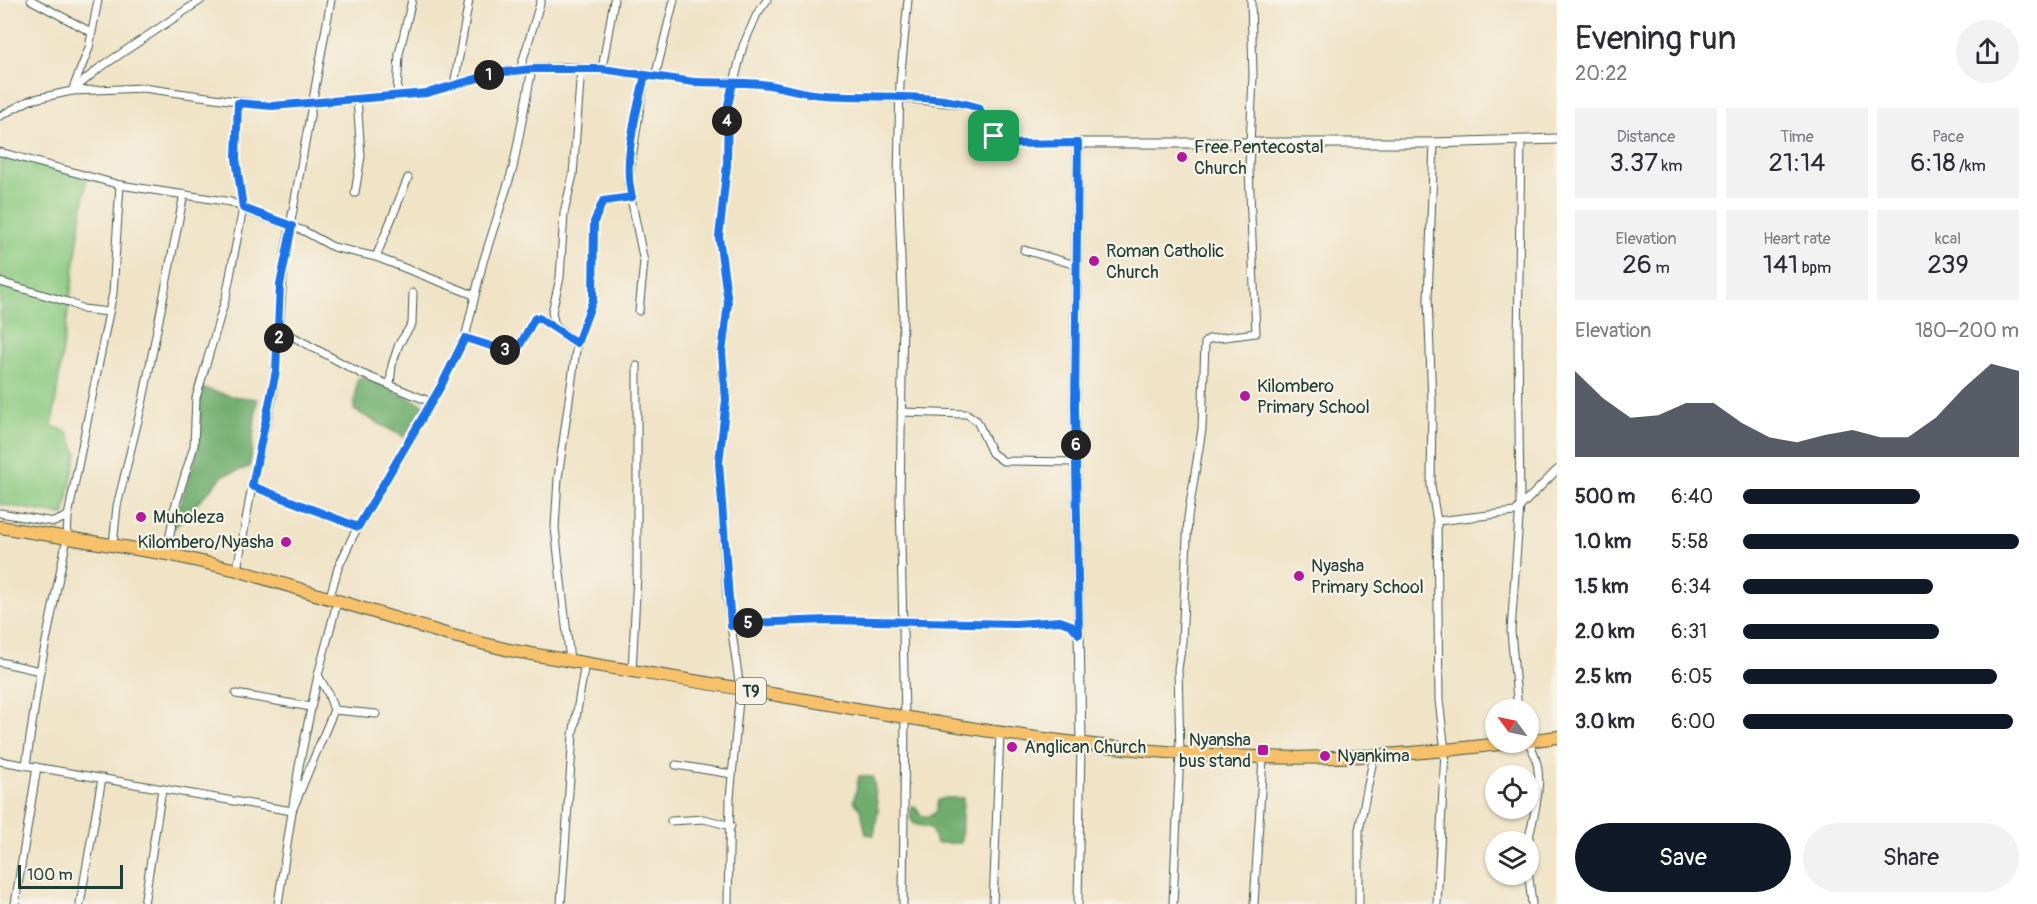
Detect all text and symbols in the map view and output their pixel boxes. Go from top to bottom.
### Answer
text: Evening run [1575,18,1736,59]
button: share [1956,20,2019,83]
pin: 1 [474,60,504,90]
text: 20:22 [1575,61,1628,86]
text: 1 [486,65,492,85]
pin: 4 [712,106,742,136]
pin [968,110,1019,161]
text: 4 [722,111,732,131]
icon: arrive [977,119,1010,152]
text: Distance [1617,127,1675,147]
text: Time [1780,127,1814,147]
text: Pace [1932,127,1964,147]
place label: Free Pentecostal Church [1194,136,1324,180]
text: 3.37 [1610,147,1658,179]
text: 21:14 [1769,147,1825,179]
text: 6:18 [1910,147,1956,179]
marker: Free Pentecostal Church [1175,150,1189,164]
text: km [1658,156,1682,176]
text: /km [1956,156,1986,176]
text: Elevation [1616,229,1676,249]
text: Heart rate [1763,229,1831,249]
text: kcal [1935,229,1961,249]
place label: Roman Catholic Church [1106,240,1224,284]
text: 26 [1622,249,1652,281]
text: 141 [1763,249,1798,281]
text: 239 [1927,249,1969,281]
marker: Roman Catholic Church [1087,254,1101,268]
text: m [1652,258,1670,278]
text: bpm [1798,258,1831,278]
text: Elevation [1575,318,1651,343]
text: 180–200 m [1915,318,2019,343]
pin: 2 [264,323,294,353]
text: 2 [275,328,283,348]
pin: 3 [490,335,520,365]
text: 3 [501,340,509,360]
place label: Kilombero Primary School [1257,375,1370,419]
marker: Kilombero Primary School [1238,389,1252,403]
pin: 6 [1061,430,1091,460]
text: 6 [1071,435,1081,455]
text: 500 m [1575,484,1635,509]
text: 6:40 [1671,484,1713,509]
place label: Muholeza [153,506,224,529]
marker: Muholeza [134,510,148,524]
text: 1.0 km [1575,529,1631,554]
text: 5:58 [1671,529,1708,554]
place label: Kilombero/Nyasha [138,531,274,554]
marker: Kilombero/Nyasha [279,535,293,549]
place label: Nyasha Primary School [1311,555,1424,599]
marker: Nyasha Primary School [1292,569,1306,583]
text: 1.5 km [1575,574,1628,599]
text: 6:34 [1671,574,1711,599]
pin: 5 [733,608,763,638]
text: 5 [744,613,752,633]
text: 2.0 km [1575,619,1635,644]
text: 6:31 [1671,619,1707,644]
text: 2.5 km [1575,664,1632,689]
text: 6:05 [1671,664,1712,689]
road number: T9 [736,678,766,704]
north arrow [1485,699,1539,753]
map controls [1485,699,1539,885]
text: 3.0 km [1575,709,1635,734]
text: 6:00 [1671,709,1715,734]
place label: Nyansha bus stand [1179,729,1251,773]
place label: Anglican Church [1024,736,1146,759]
marker: Anglican Church [1005,740,1019,754]
marker: Nyansha bus stand [1256,743,1270,757]
place label: Nyankima [1337,745,1410,768]
marker: Nyankima [1318,749,1332,763]
button: locate [1485,765,1539,819]
button: Save [1575,823,1791,892]
button: Share [1803,823,2019,892]
button: layers [1485,831,1539,885]
scale bar [18,862,123,890]
text: 100 m [27,865,73,885]

